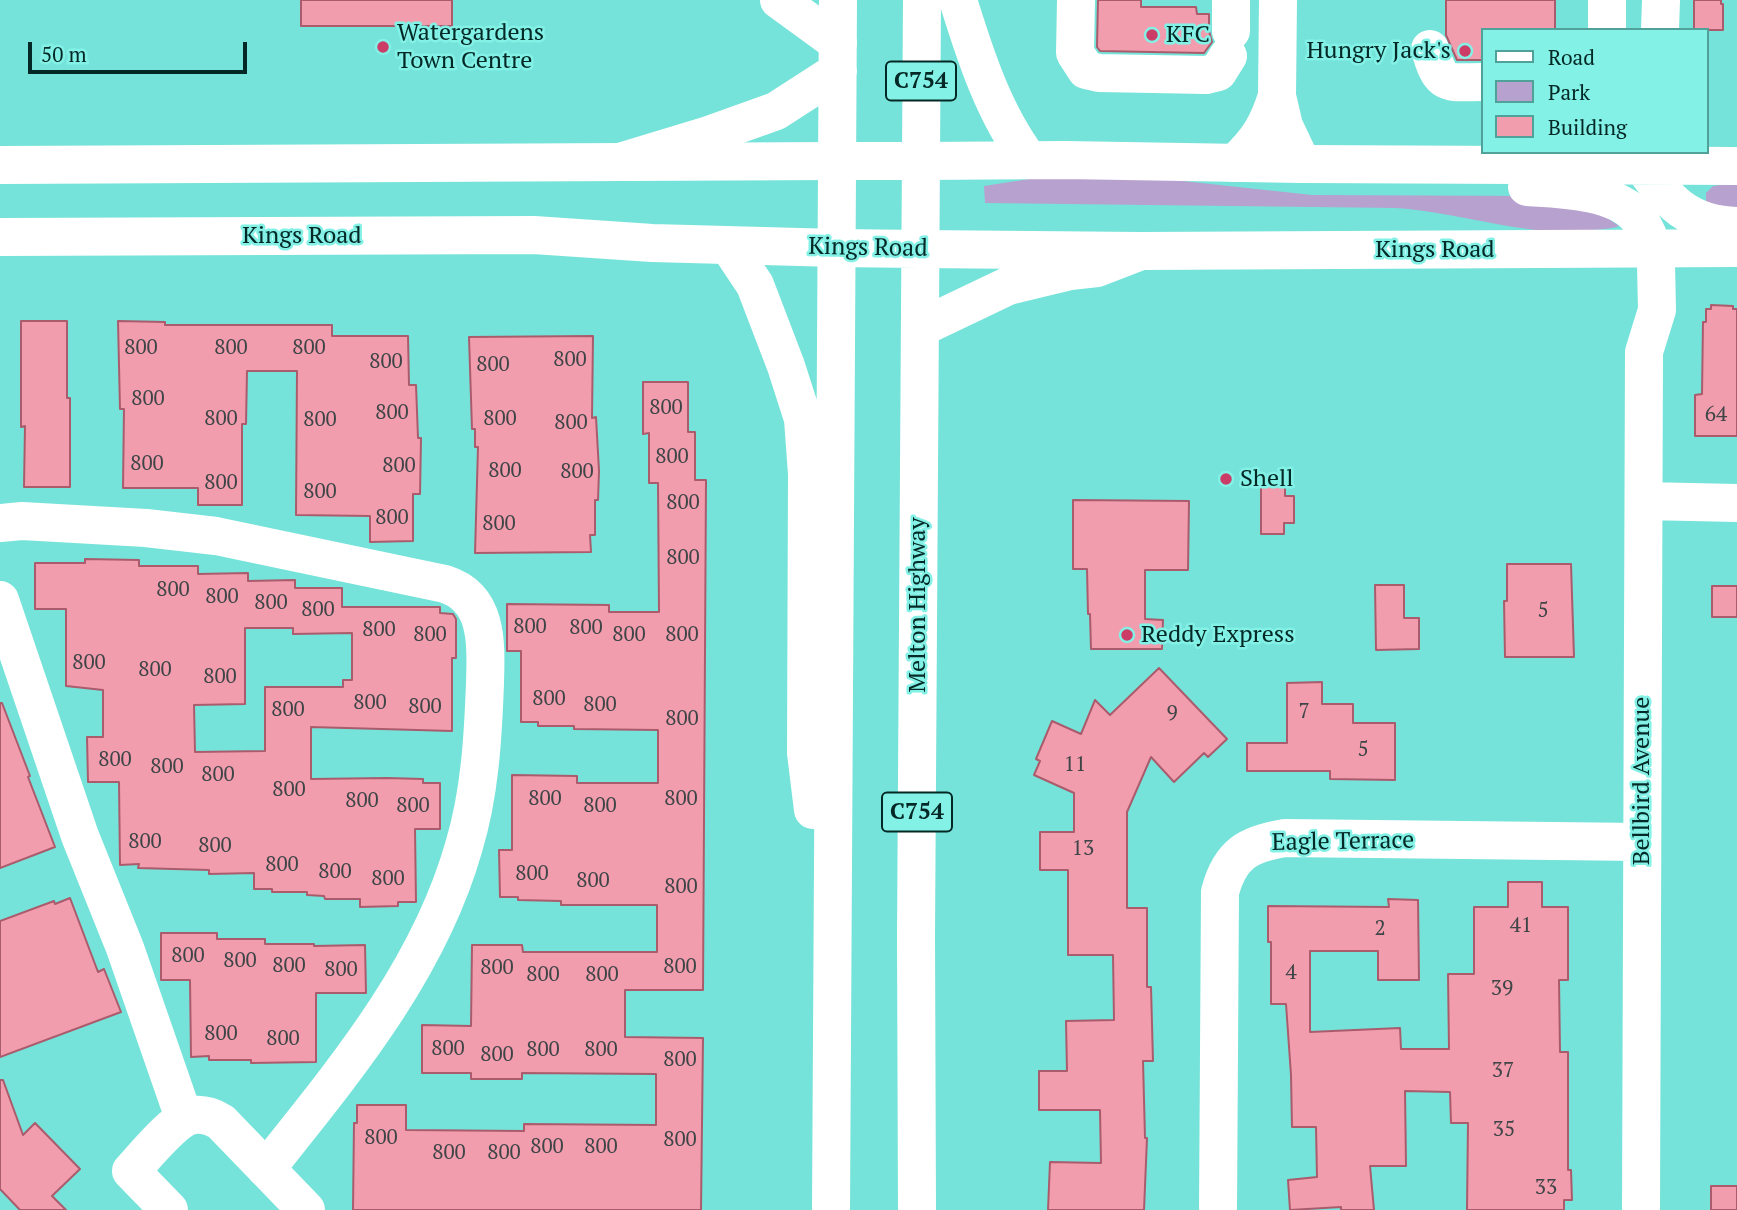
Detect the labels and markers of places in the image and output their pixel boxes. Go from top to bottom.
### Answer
place label: Watergardens Town Centre [397,19,544,75]
place label: KFC [1166,21,1210,49]
marker: KFC [1144,27,1160,43]
place label: Hungry Jack's [1306,37,1451,65]
marker: Watergardens Town Centre [375,39,391,55]
marker: Hungry Jack's [1457,43,1473,59]
place label: Shell [1240,465,1293,493]
marker: Shell [1218,471,1234,487]
place label: Reddy Express [1141,621,1295,649]
marker: Reddy Express [1119,627,1135,643]

